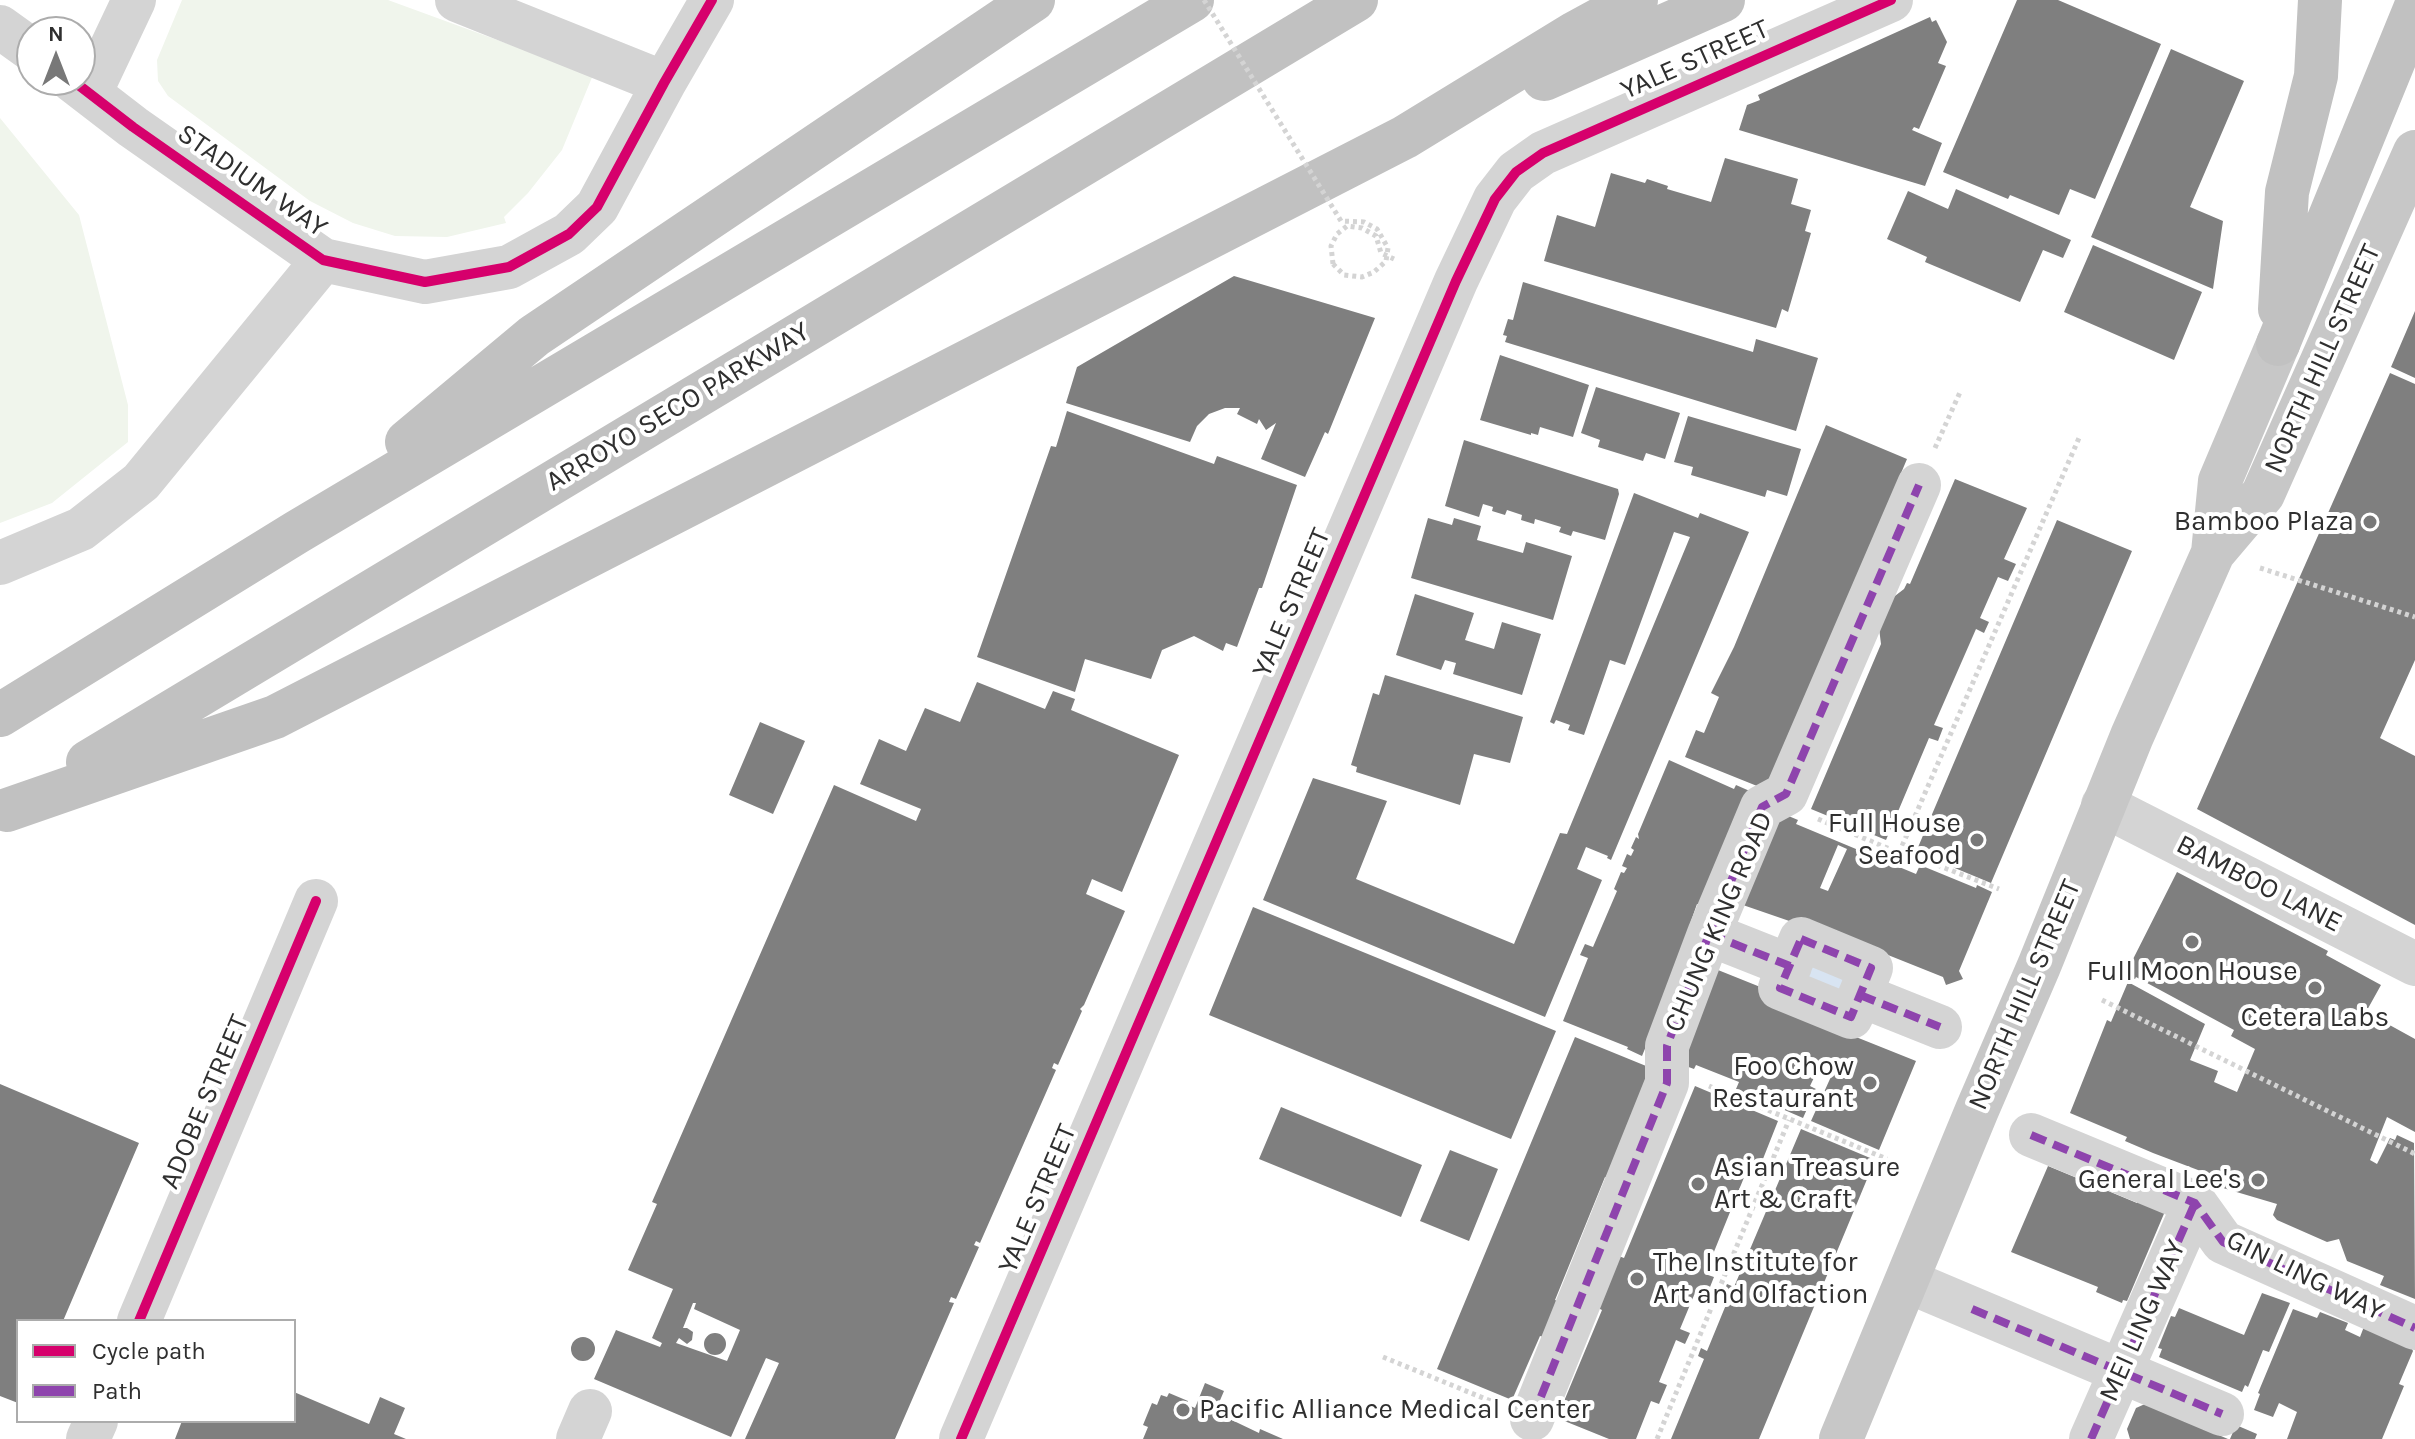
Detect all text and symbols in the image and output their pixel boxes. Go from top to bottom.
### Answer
street label: YALE STREET [1616,12,1774,108]
north arrow [16,16,96,96]
text: N [48,21,64,47]
street label: STADIUM WAY [170,117,334,245]
street label: NORTH HILL STREET [2257,239,2389,479]
street label: ARROYO SECO PARKWAY [540,315,816,499]
place label: Bamboo Plaza [2174,505,2354,539]
marker: Bamboo Plaza [2361,513,2379,531]
street label: YALE STREET [1246,523,1338,683]
street label: CHUNG KING ROAD [1657,807,1781,1037]
place label: Full House Seafood [1828,807,1961,873]
street label: BAMBOO LANE [2171,828,2347,940]
marker: Full House Seafood [1968,831,1986,849]
street label: NORTH HILL STREET [1961,875,2089,1115]
marker: Full Moon House [2183,933,2201,951]
place label: Full Moon House [2086,955,2298,989]
marker: Cetera Labs [2306,979,2324,997]
place label: Cetera Labs [2241,1001,2389,1035]
street label: ADOBE STREET [153,1010,257,1194]
place label: Foo Chow Restaurant [1712,1050,1854,1116]
marker: Foo Chow Restaurant [1861,1074,1879,1092]
street label: YALE STREET [992,1119,1084,1279]
place label: Asian Treasure Art & Craft [1714,1151,1900,1217]
place label: General Lee's [2078,1163,2242,1197]
marker: General Lee's [2249,1171,2267,1189]
marker: Asian Treasure Art & Craft [1689,1175,1707,1193]
street label: GIN LING WAY [2221,1223,2389,1329]
street label: MEI LING WAY [2092,1235,2194,1407]
place label: The Institute for Art and Olfaction [1653,1246,1868,1312]
marker: The Institute for Art and Olfaction [1628,1270,1646,1288]
legend [16,1319,296,1423]
text: Cycle path [92,1337,206,1365]
text: Path [92,1377,142,1405]
place label: Pacific Alliance Medical Center [1199,1393,1590,1427]
marker: Pacific Alliance Medical Center [1174,1401,1192,1419]

